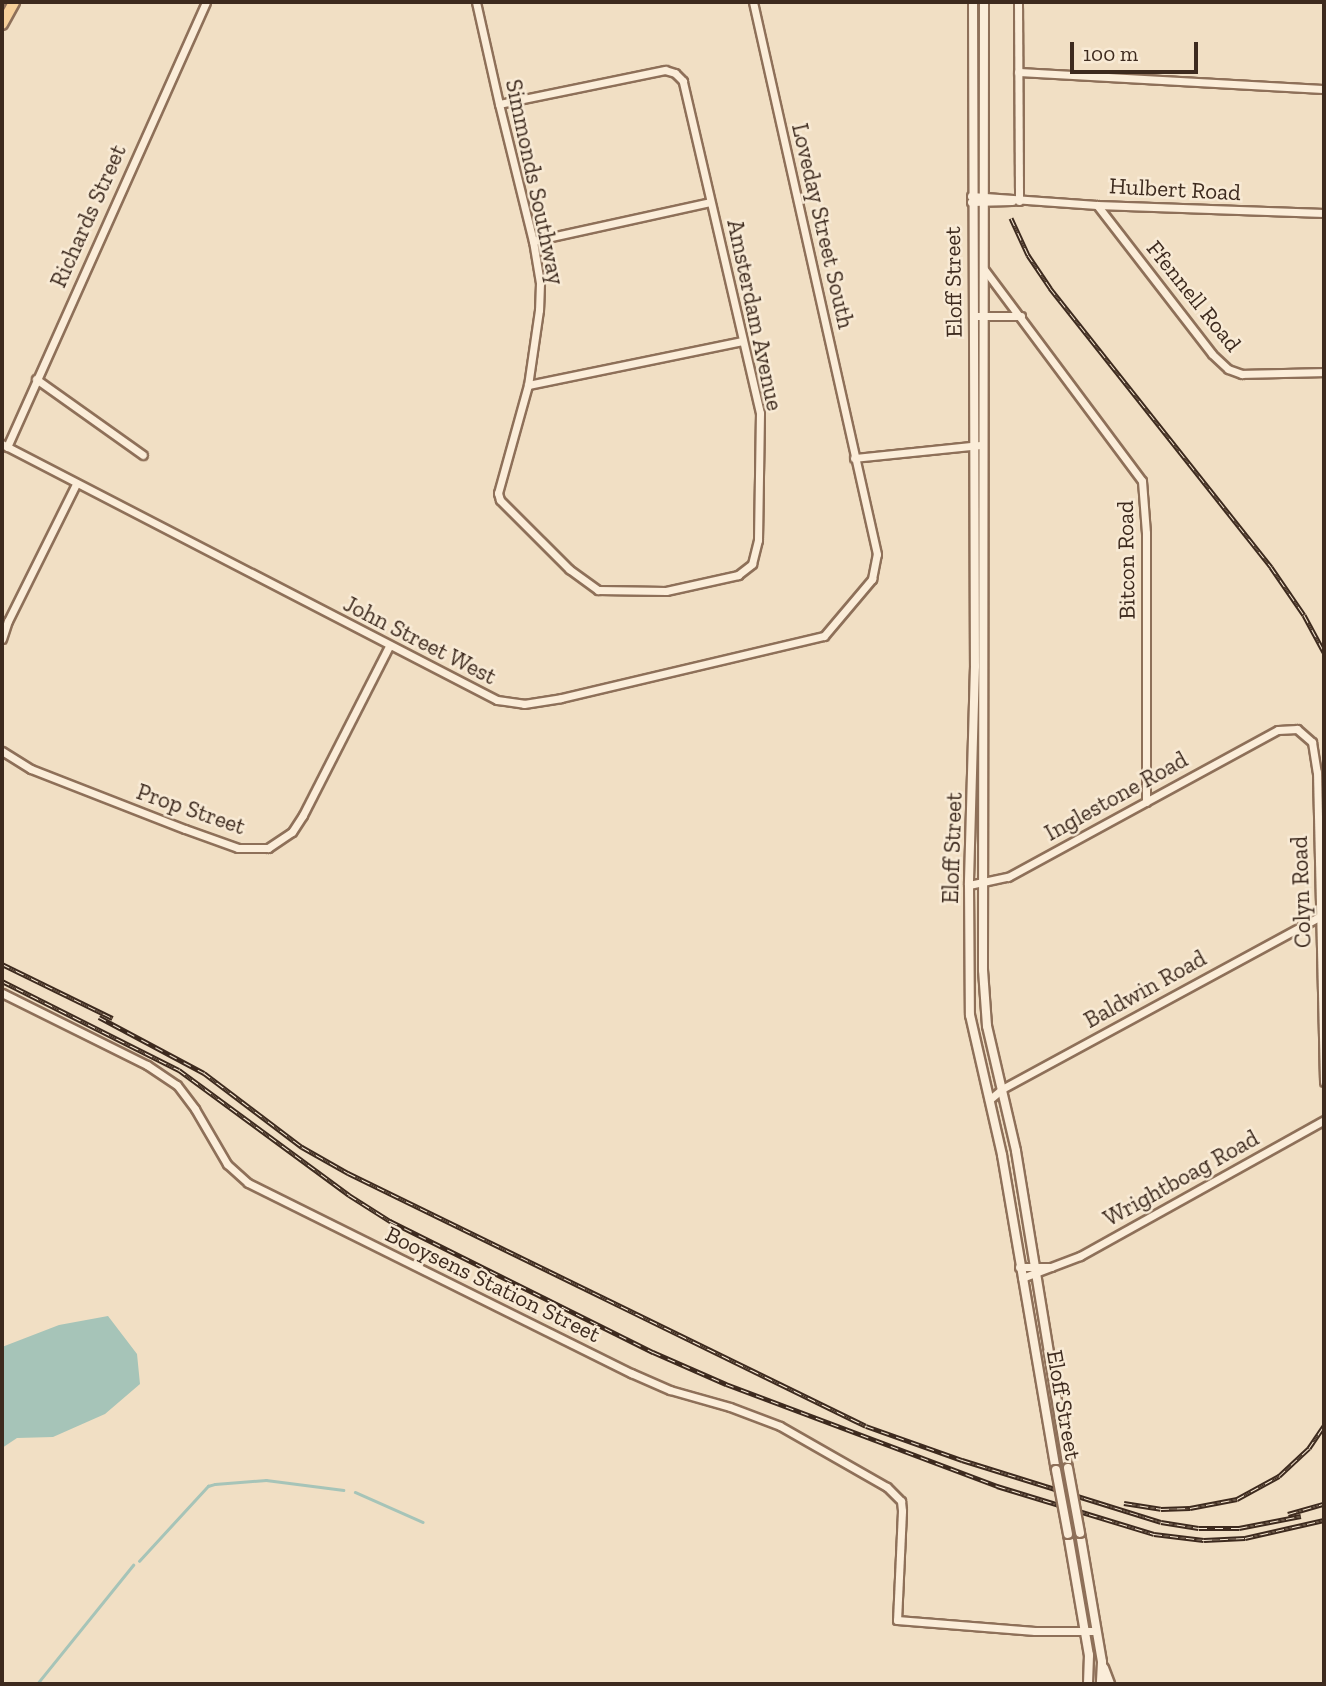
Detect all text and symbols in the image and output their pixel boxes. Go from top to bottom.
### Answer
scale bar [1074,28,1202,72]
text: 100 m [1083,41,1138,66]
street label: Simmonds Southway [500,77,570,287]
street label: Loveday Street South [786,120,860,332]
street label: Richards Street [44,140,132,292]
street label: Hulbert Road [1108,172,1242,206]
street label: Amsterdam Avenue [721,217,789,413]
street label: Eloff Street [938,226,968,338]
street label: Ffennell Road [1141,235,1247,357]
street label: Bitcon Road [1111,500,1141,620]
street label: John Street West [339,589,501,691]
street label: Inglestone Road [1040,745,1192,847]
street label: Prop Street [133,778,249,840]
street label: Eloff Street [936,792,968,904]
street label: Colyn Road [1285,836,1317,948]
street label: Baldwin Road [1079,944,1211,1034]
street label: Wrightboag Road [1099,1124,1263,1232]
street label: Booysens Station Street [381,1220,605,1348]
street label: Eloff Street [1041,1348,1087,1462]

